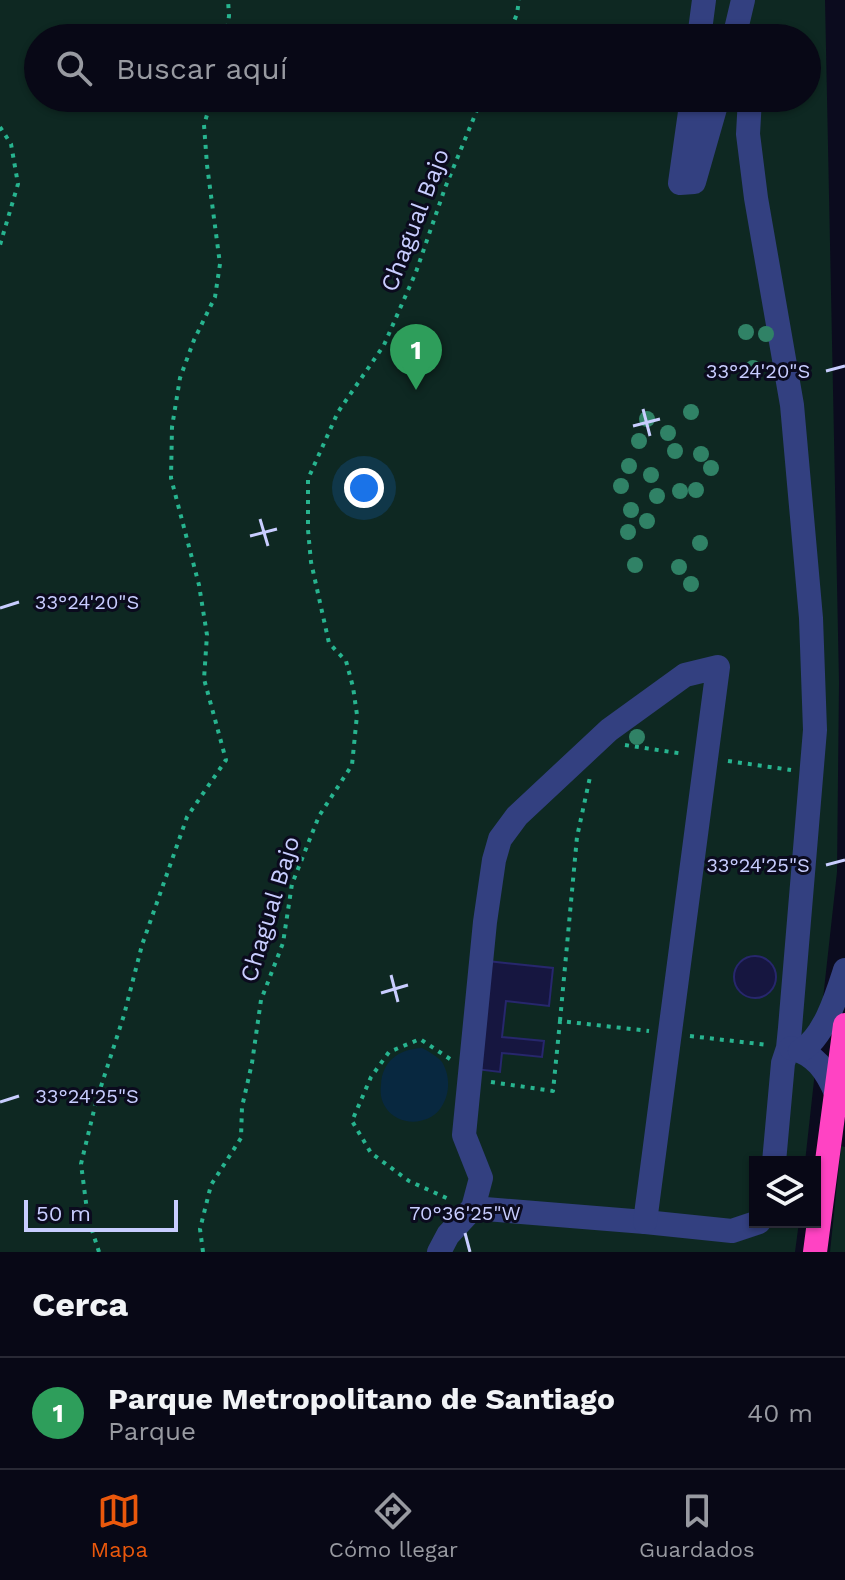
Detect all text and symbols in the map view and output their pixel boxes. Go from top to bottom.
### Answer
search box [24,24,821,112]
icon: search [52,46,96,90]
text: Buscar aquí [116,51,288,86]
street label: Chagual Bajo [375,145,455,295]
pin: 1 [390,324,442,390]
text: 33°24'20"S [706,359,810,383]
your location [344,468,384,508]
text: 33°24'20"S [35,590,139,614]
street label: Chagual Bajo [235,833,305,985]
text: 33°24'25"S [706,853,810,877]
text: 33°24'25"S [35,1084,139,1108]
map controls [749,1156,821,1228]
button: layers [749,1156,821,1228]
scale bar [24,1196,178,1232]
text: 50 m [36,1201,91,1226]
text: 70°36'25"W [409,1201,521,1225]
text: Cerca [32,1284,128,1324]
text: Parque Metropolitano de Santiago [108,1381,615,1416]
text: 1 [52,1398,64,1428]
text: 40 m [747,1398,813,1428]
text: Parque [108,1416,196,1446]
tab: Mapa [90,1489,148,1562]
tab: Cómo llegar [329,1489,458,1562]
tab: Guardados [639,1489,755,1562]

